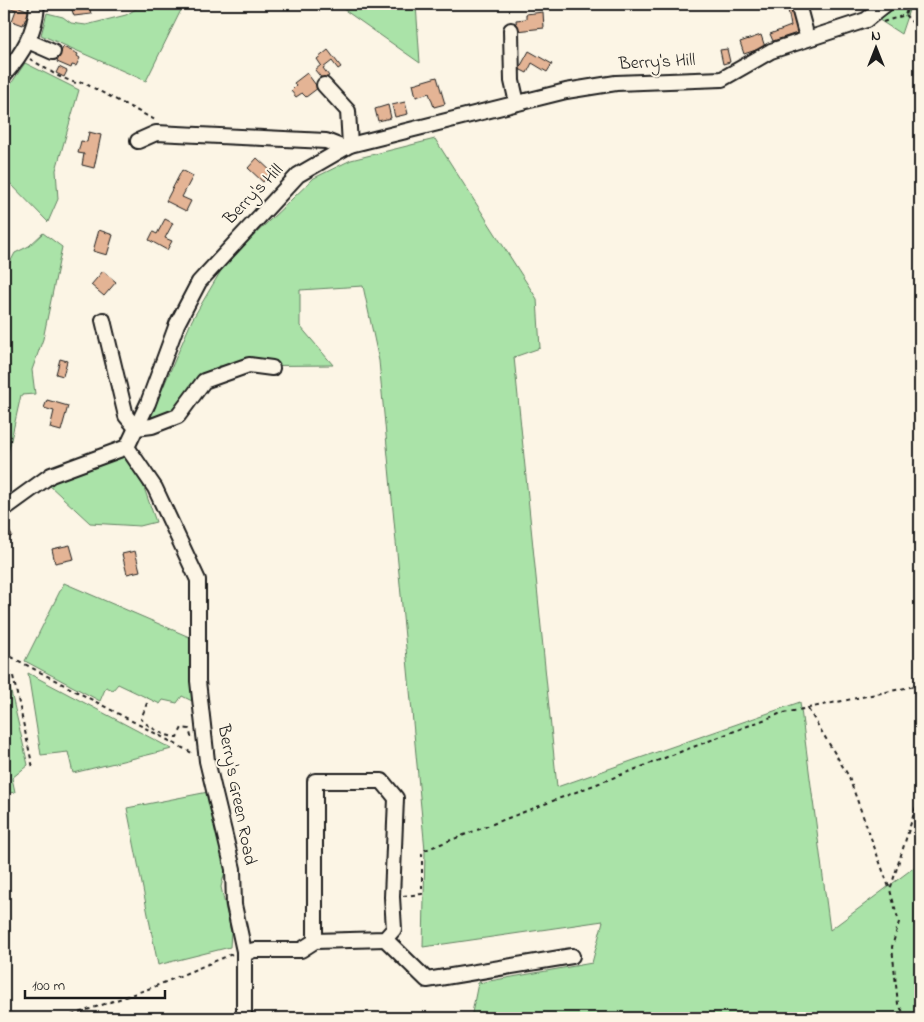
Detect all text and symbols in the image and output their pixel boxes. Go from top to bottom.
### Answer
north arrow [852,22,902,72]
text: N [871,26,881,47]
street label: Berry's Hill [617,48,696,78]
street label: Berry's Hill [217,158,290,232]
street label: Berry's Green Road [209,722,262,867]
scale bar [25,967,165,999]
text: 100 m [32,975,65,997]

